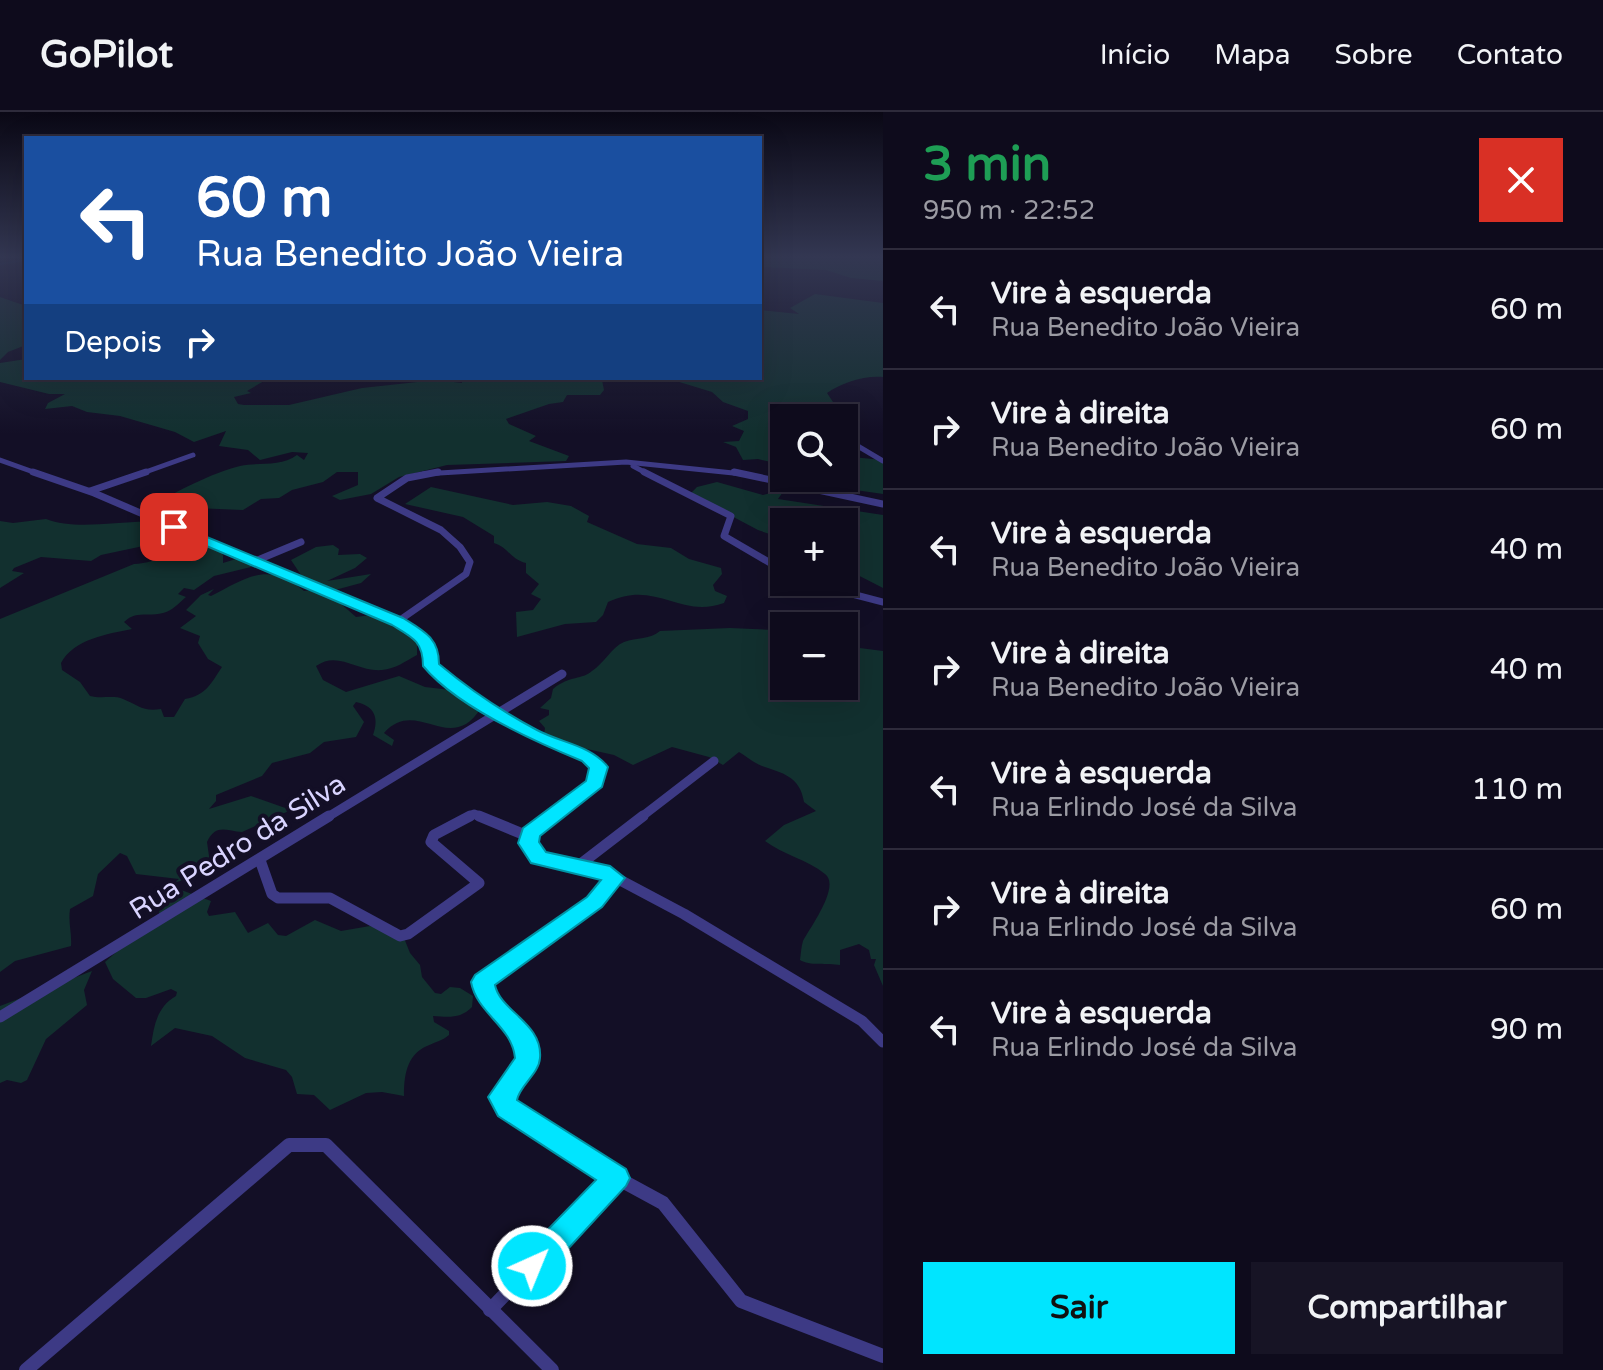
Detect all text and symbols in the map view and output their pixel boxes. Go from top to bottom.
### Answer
text: GoPilot [40,32,173,78]
text: Início [1100,38,1170,72]
text: Mapa [1214,38,1291,72]
text: Sobre [1335,38,1413,72]
text: Contato [1457,38,1563,72]
text: 3 min [923,136,1051,194]
button: close [1479,138,1563,222]
text: 60 m [196,165,332,232]
icon: left [64,168,168,272]
text: 950 m · 22:52 [923,195,1095,226]
text: Rua Benedito João Vieira [196,233,624,276]
text: Vire à esquerda [991,275,1212,312]
icon: left [923,287,967,331]
text: 60 m [1490,291,1563,328]
text: Rua Benedito João Vieira [991,312,1300,343]
icon: right [178,320,222,364]
text: Depois [64,324,162,361]
text: Vire à direita [991,395,1170,432]
map controls [770,404,858,700]
button: search [770,404,858,492]
icon: right [923,407,967,451]
text: 60 m [1490,411,1563,448]
text: Rua Benedito João Vieira [991,432,1300,463]
pin [140,493,208,561]
icon: arrive [152,505,196,549]
button: + [770,508,858,596]
text: Vire à esquerda [991,515,1212,552]
icon: left [923,527,967,571]
text: 40 m [1490,531,1563,568]
text: Rua Benedito João Vieira [991,552,1300,583]
button: − [770,612,858,700]
text: Vire à direita [991,635,1170,672]
icon: right [923,647,967,691]
text: 40 m [1490,651,1563,688]
text: Rua Benedito João Vieira [991,672,1300,703]
text: Vire à esquerda [991,755,1212,792]
street label: Rua Pedro da Silva [123,767,352,927]
icon: left [923,767,967,811]
text: 110 m [1471,771,1563,808]
text: Rua Erlindo José da Silva [991,792,1297,823]
text: Vire à direita [991,875,1170,912]
icon: right [923,887,967,931]
text: 60 m [1490,891,1563,928]
text: Rua Erlindo José da Silva [991,912,1297,943]
text: Vire à esquerda [991,995,1212,1032]
icon: left [923,1007,967,1051]
text: 90 m [1490,1011,1563,1048]
text: Rua Erlindo José da Silva [991,1032,1297,1063]
position arrow [490,1224,574,1308]
button: Sair [923,1262,1235,1354]
button: Compartilhar [1251,1262,1563,1354]

